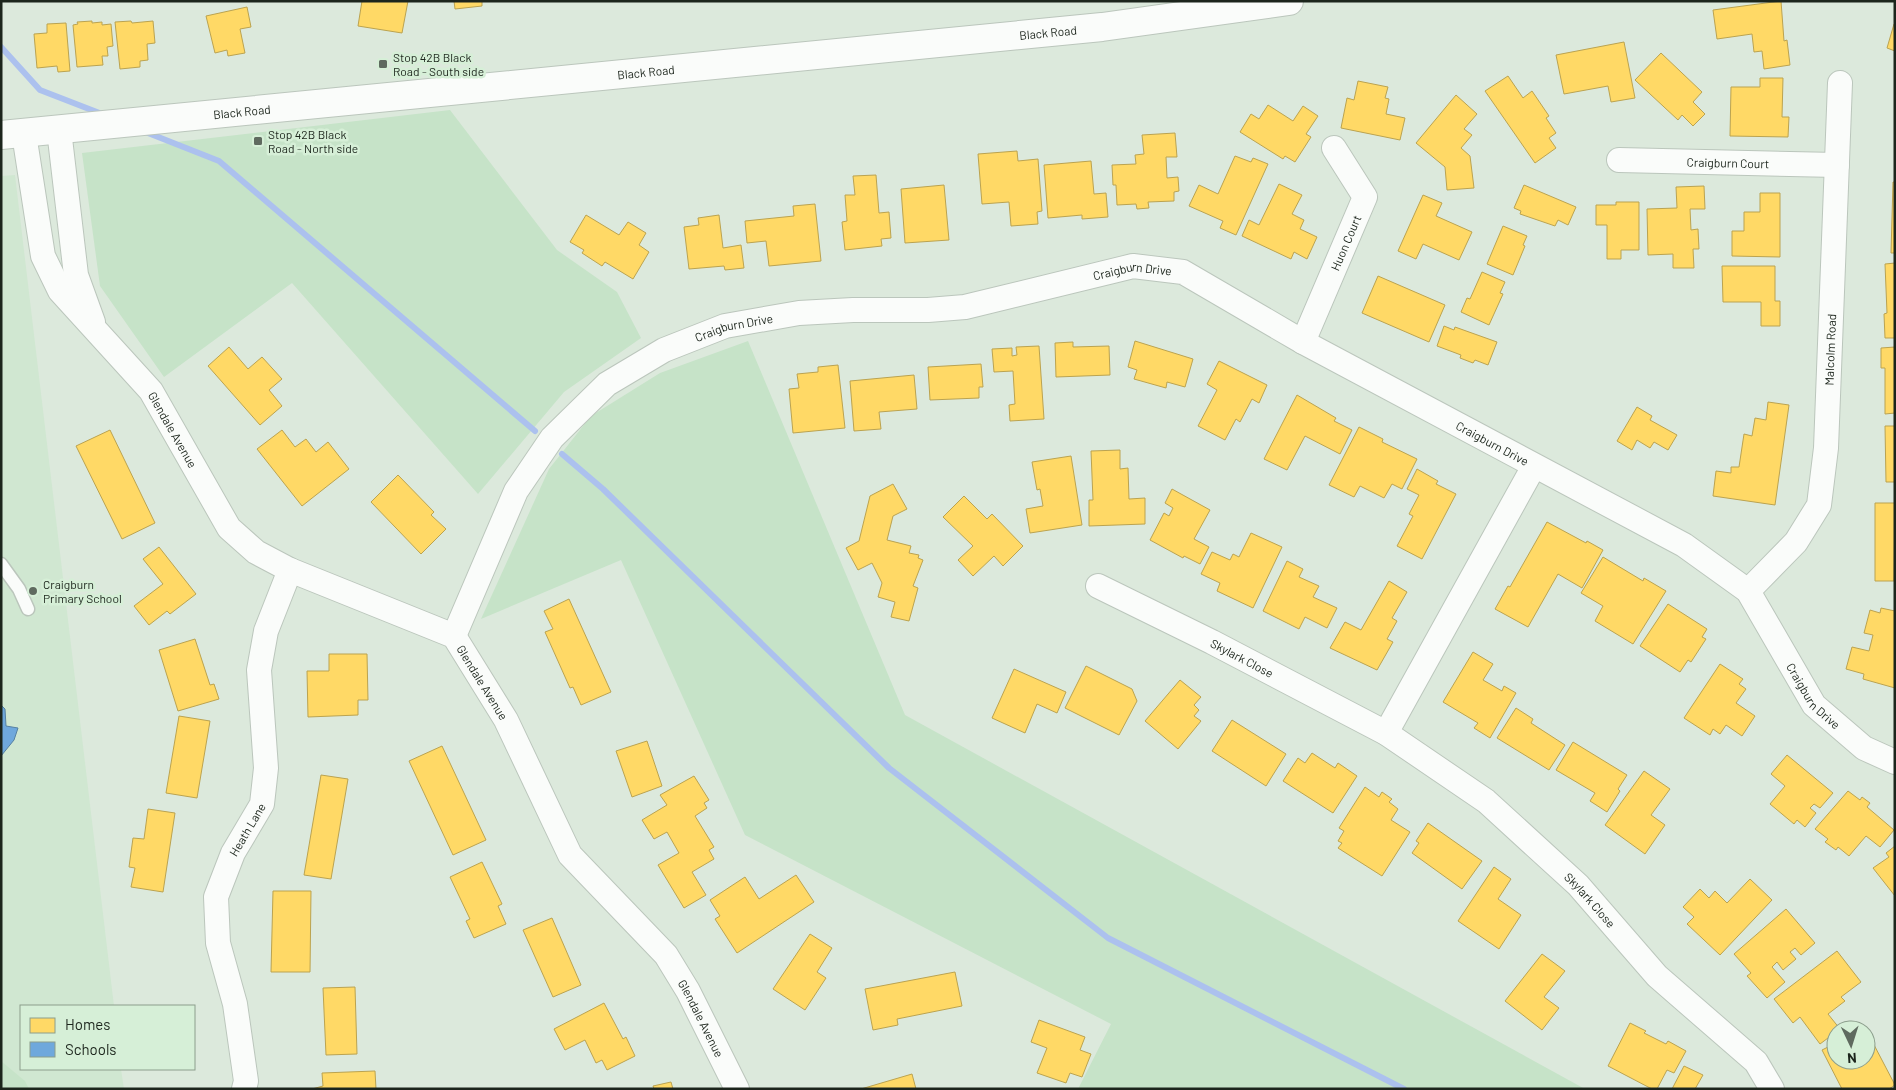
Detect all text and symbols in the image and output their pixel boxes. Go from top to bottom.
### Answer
street label: Black Road [1019,23,1077,42]
place label: Stop 42B Black Road - South side [393,50,484,78]
marker: Stop 42B Black Road - South side [377,58,389,70]
street label: Black Road [617,62,675,82]
street label: Black Road [212,102,271,121]
place label: Stop 42B Black Road - North side [268,127,358,155]
marker: Stop 42B Black Road - North side [252,135,264,147]
street label: Craigburn Court [1686,155,1769,170]
street label: Huon Court [1327,213,1363,273]
street label: Craigburn Drive [1091,259,1173,283]
street label: Craigburn Drive [693,311,774,344]
street label: Malcolm Road [1821,313,1838,386]
street label: Glendale Avenue [146,389,200,470]
street label: Craigburn Drive [1454,418,1531,468]
place label: Craigburn Primary School [43,577,122,605]
marker: Craigburn Primary School [27,585,39,597]
street label: Skylark Close [1208,636,1276,680]
street label: Glendale Avenue [454,642,511,722]
street label: Craigburn Drive [1784,660,1843,732]
street label: Heath Lane [226,800,268,858]
street label: Skylark Close [1562,869,1618,930]
street label: Glendale Avenue [676,977,727,1059]
legend [20,1005,195,1070]
text: Homes [65,1015,110,1033]
north arrow [1826,1020,1876,1070]
text: Schools [65,1040,117,1058]
text: N [1847,1050,1857,1067]

